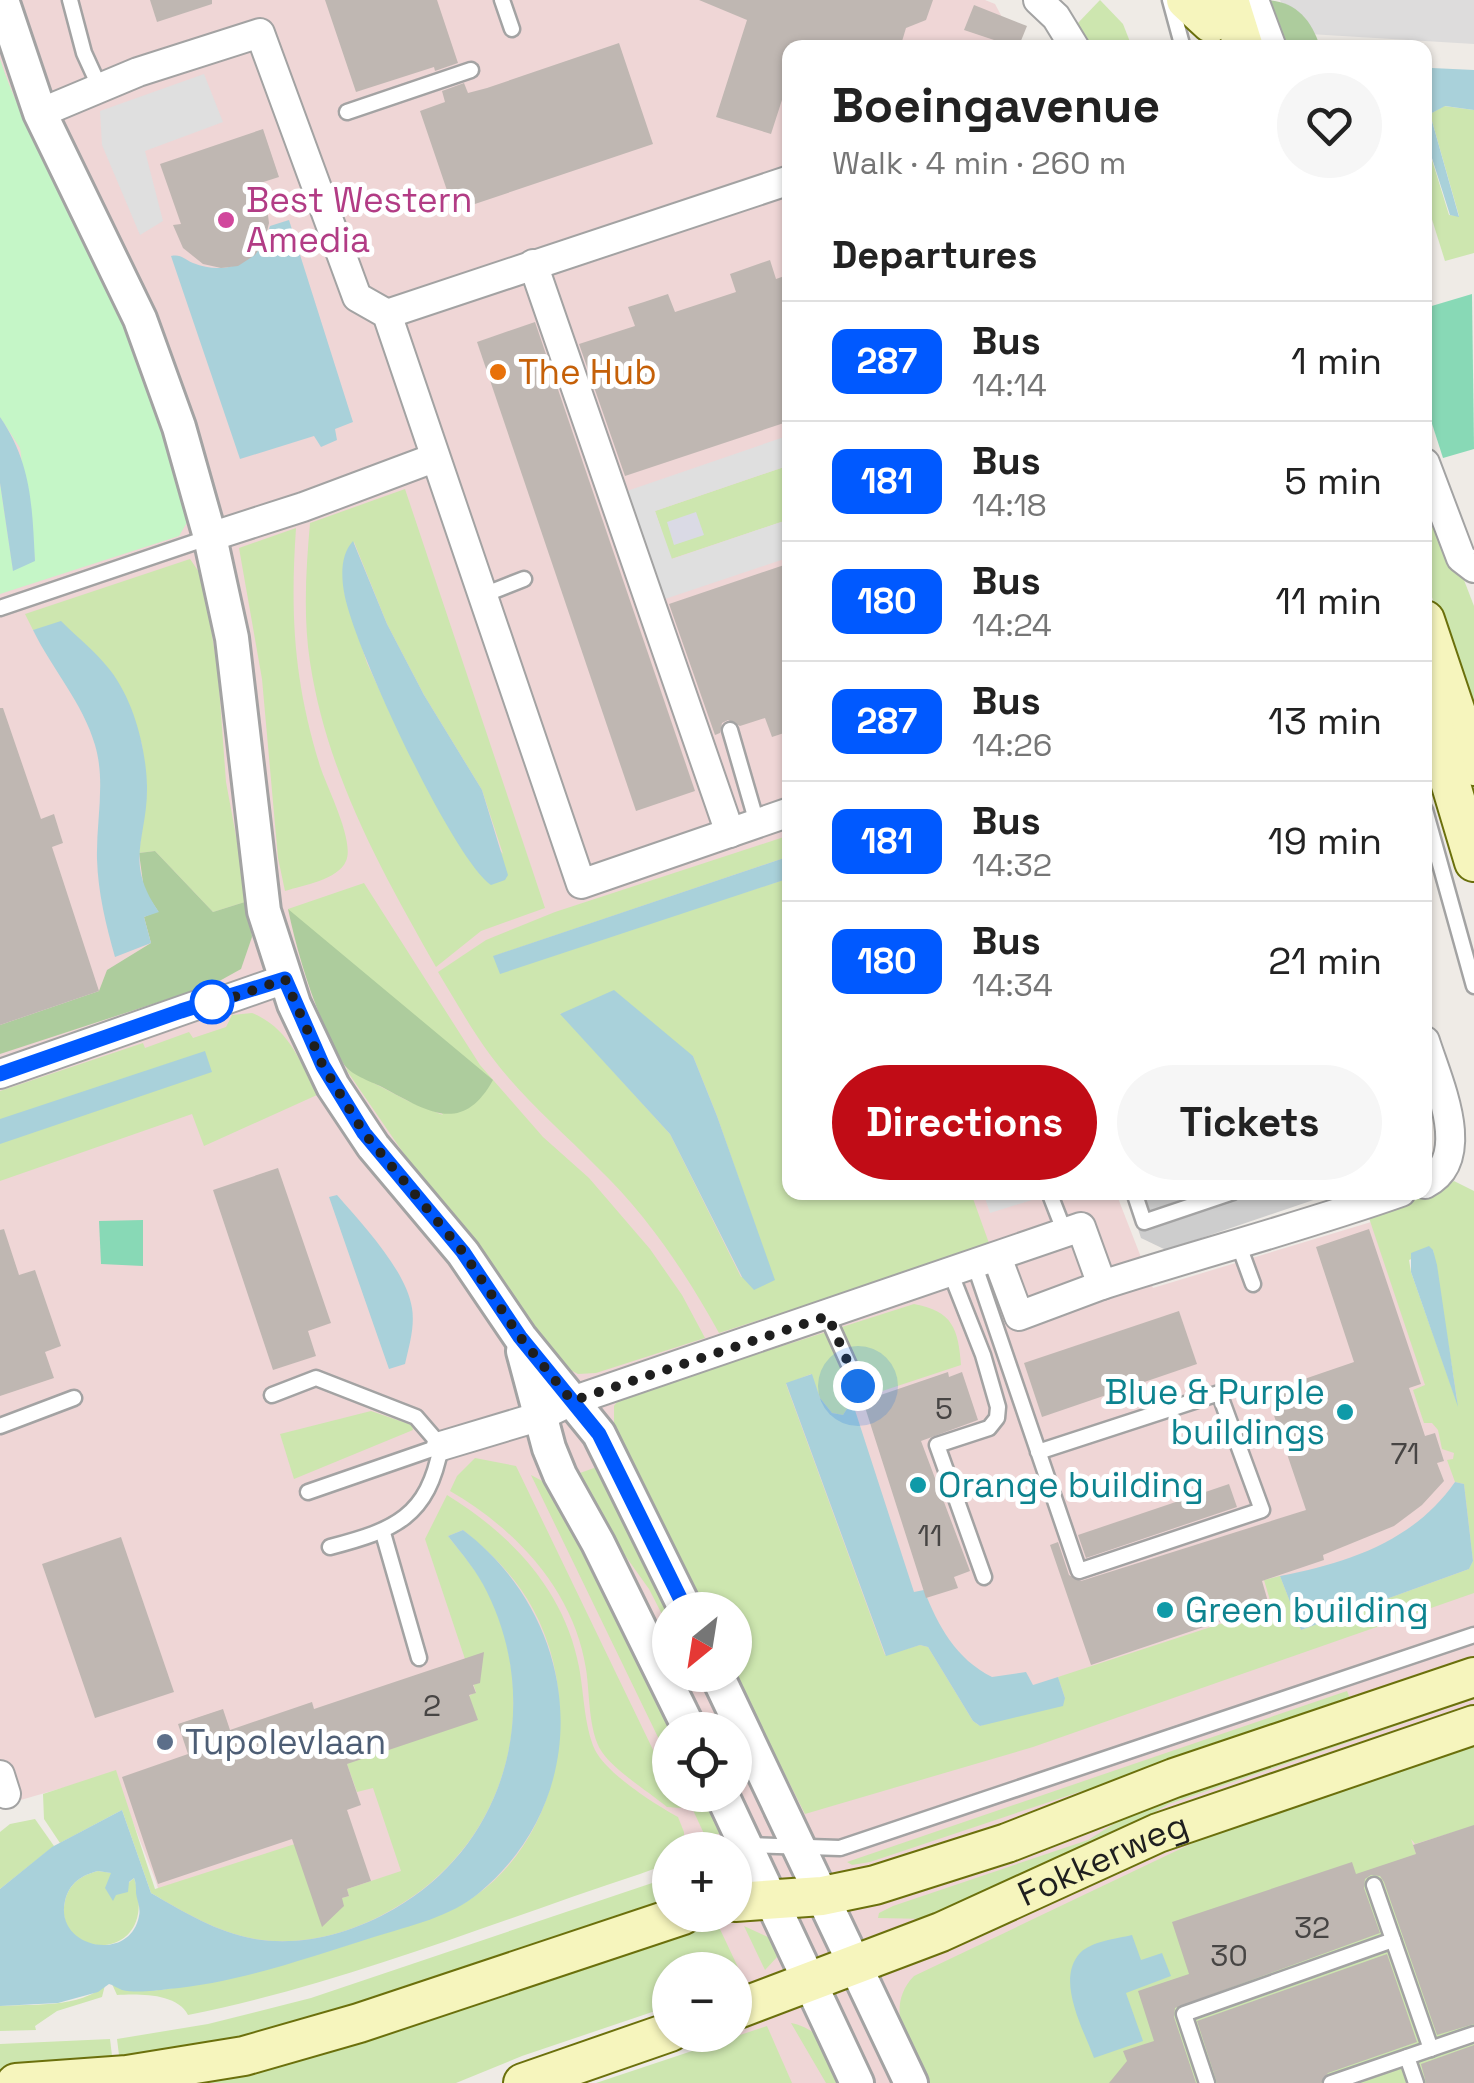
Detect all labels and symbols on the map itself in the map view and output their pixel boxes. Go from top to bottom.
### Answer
place label: Best Western Amedia [246,178,472,262]
marker: Best Western Amedia [215,209,237,231]
place label: The Hub [518,350,657,394]
marker: The Hub [487,361,509,383]
unlabelled marker [191,981,233,1023]
your location [833,1361,883,1411]
place label: Blue & Purple buildings [1105,1370,1325,1454]
house number: 5 [935,1389,953,1428]
marker: Blue & Purple buildings [1334,1401,1356,1423]
house number: 71 [1390,1434,1420,1473]
place label: Orange building [938,1463,1204,1507]
marker: Orange building [907,1474,929,1496]
house number: 11 [917,1516,943,1555]
place label: Green building [1185,1588,1429,1632]
north arrow [652,1592,752,1692]
marker: Green building [1154,1599,1176,1621]
house number: 2 [423,1686,441,1725]
place label: Tupolevlaan [185,1720,386,1764]
marker: Tupolevlaan [154,1731,176,1753]
street label: Fokkerweg [1011,1802,1194,1916]
house number: 32 [1294,1908,1330,1947]
house number: 30 [1210,1936,1248,1975]

